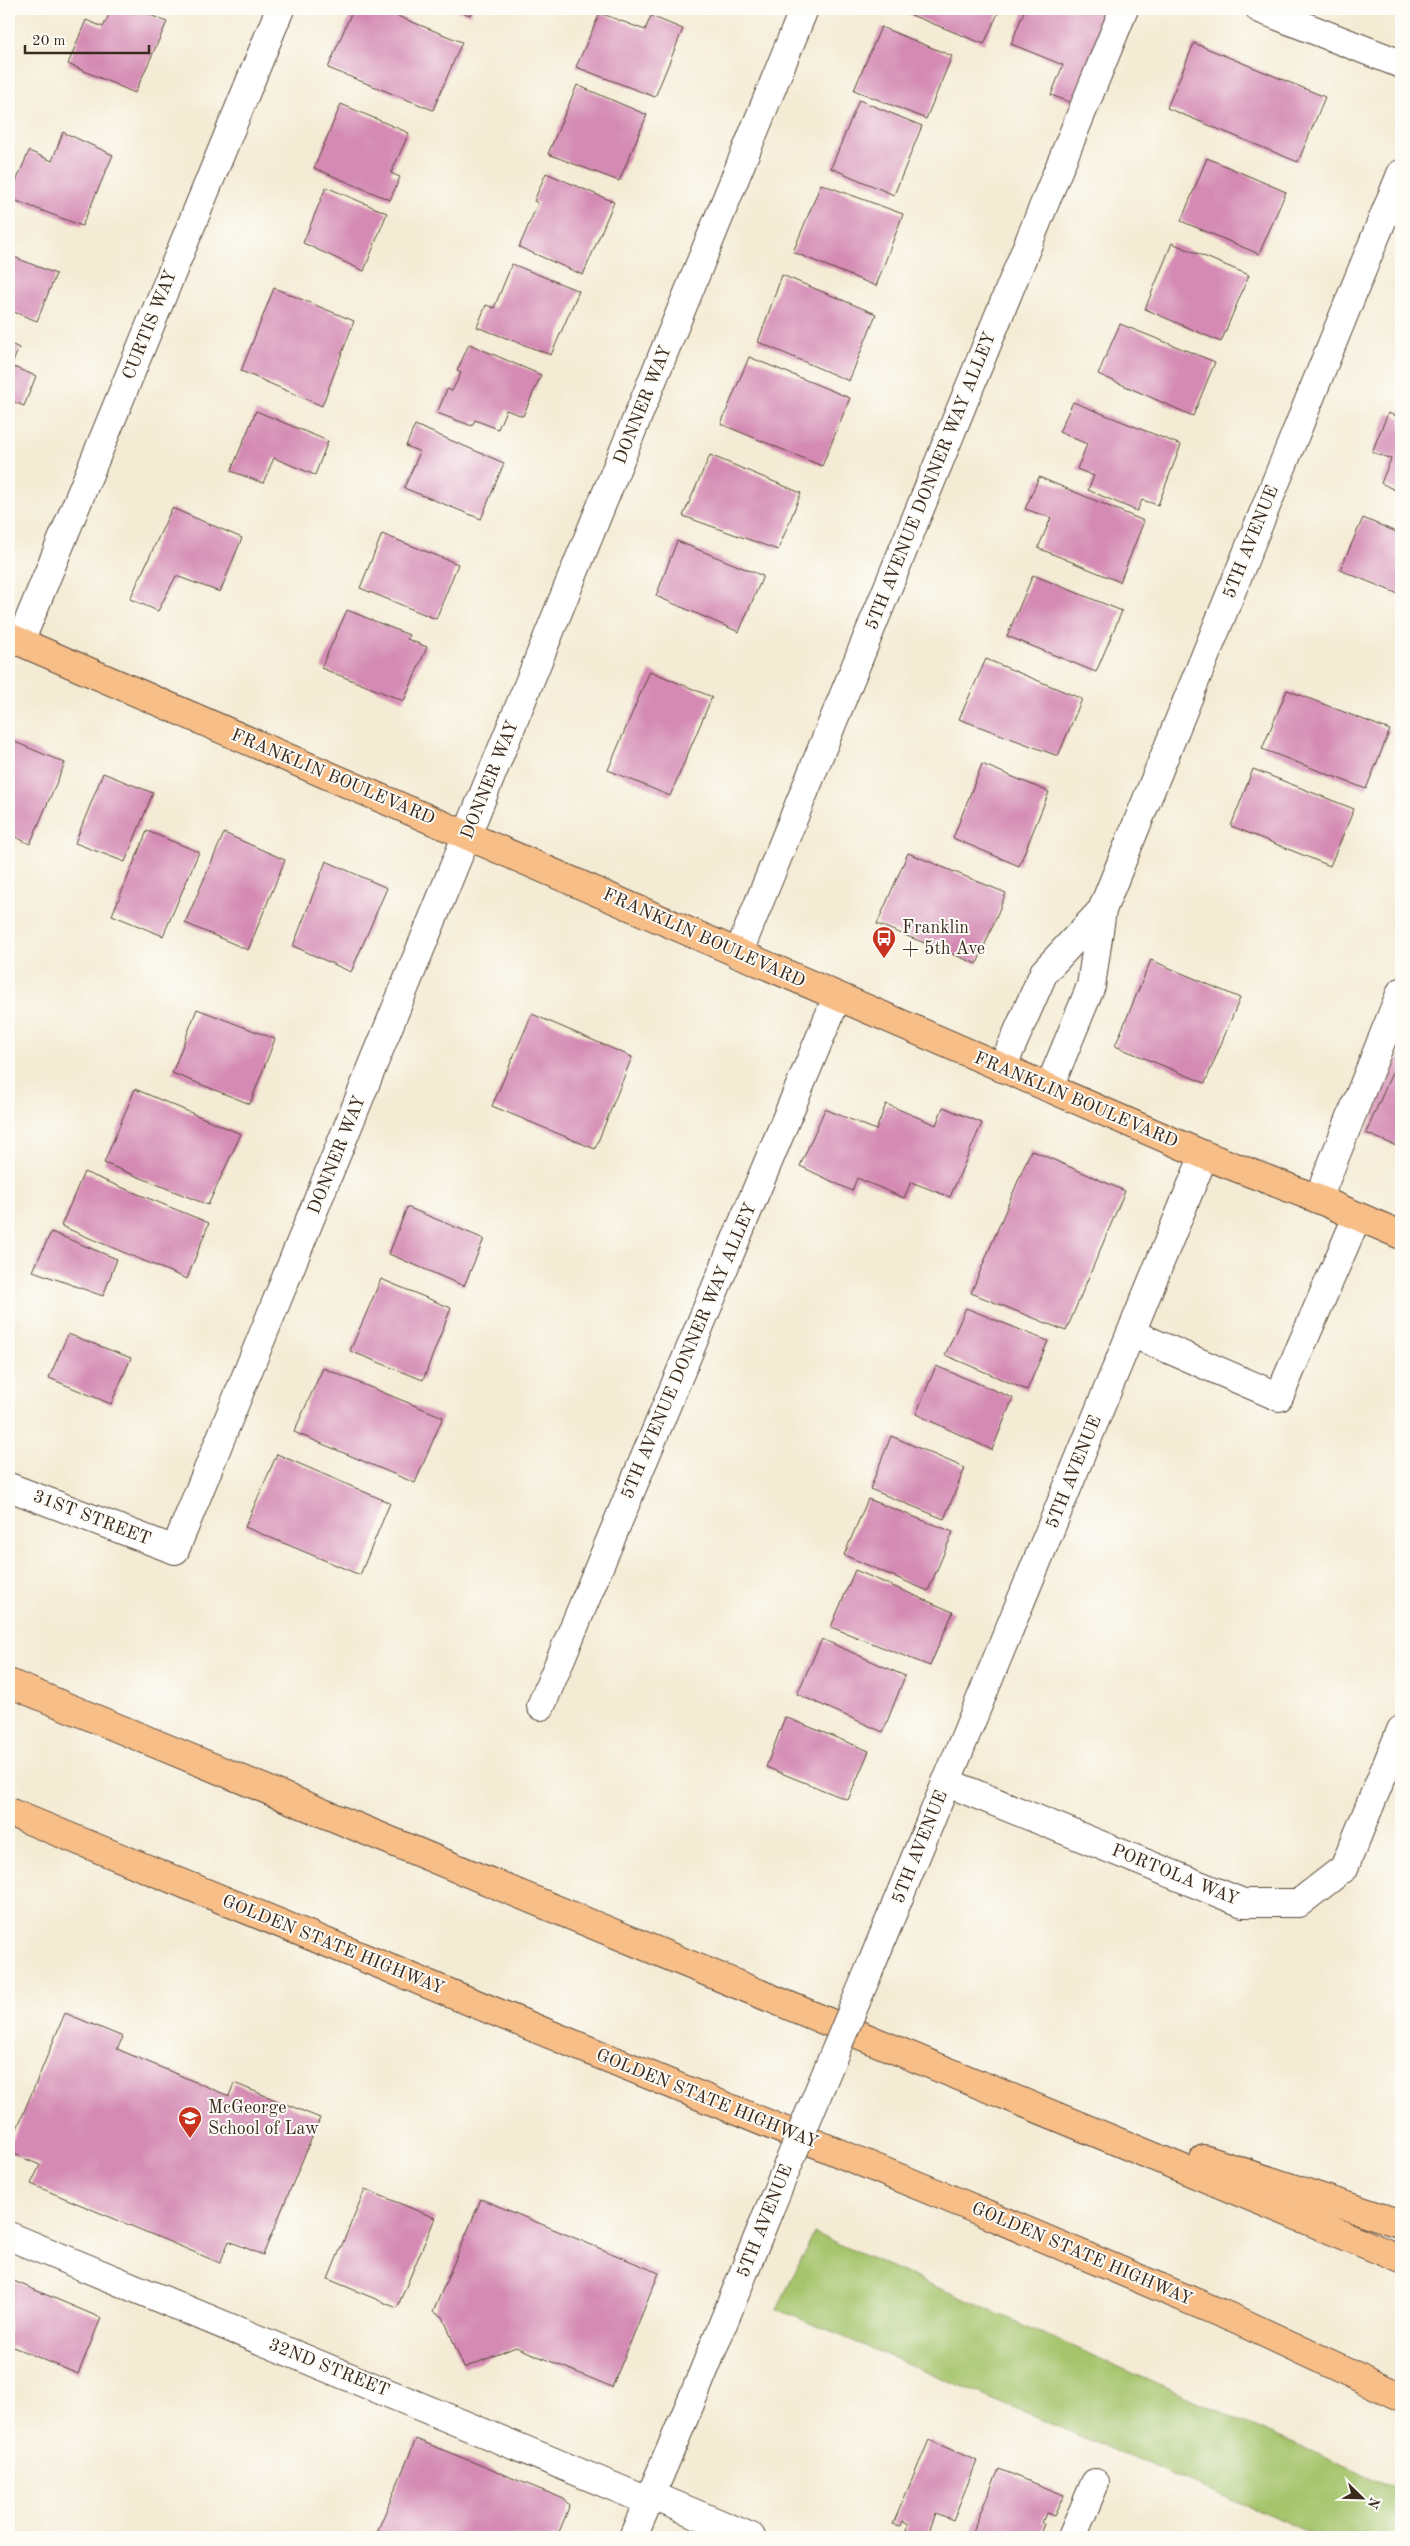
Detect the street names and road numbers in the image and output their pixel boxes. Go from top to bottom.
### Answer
street label: CURTIS WAY [120,268,180,382]
street label: 5TH AVENUE DONNER WAY ALLEY [863,330,999,632]
street label: DONNER WAY [611,343,675,467]
street label: 5TH AVENUE [1220,483,1282,601]
street label: DONNER WAY [458,718,522,842]
street label: FRANKLIN BOULEVARD [229,726,437,828]
street label: FRANKLIN BOULEVARD [600,885,808,991]
street label: FRANKLIN BOULEVARD [972,1049,1180,1151]
street label: DONNER WAY [305,1093,369,1217]
street label: 5TH AVENUE DONNER WAY ALLEY [618,1200,760,1502]
street label: 5TH AVENUE [1043,1413,1105,1531]
street label: 31ST STREET [31,1487,153,1549]
street label: 5TH AVENUE [889,1788,951,1906]
street label: PORTOLA WAY [1109,1841,1241,1909]
street label: GOLDEN STATE HIGHWAY [219,1892,447,1998]
street label: GOLDEN STATE HIGHWAY [593,2046,821,2152]
street label: 5TH AVENUE [734,2162,796,2280]
street label: GOLDEN STATE HIGHWAY [969,2199,1195,2309]
street label: 32ND STREET [266,2336,392,2400]

